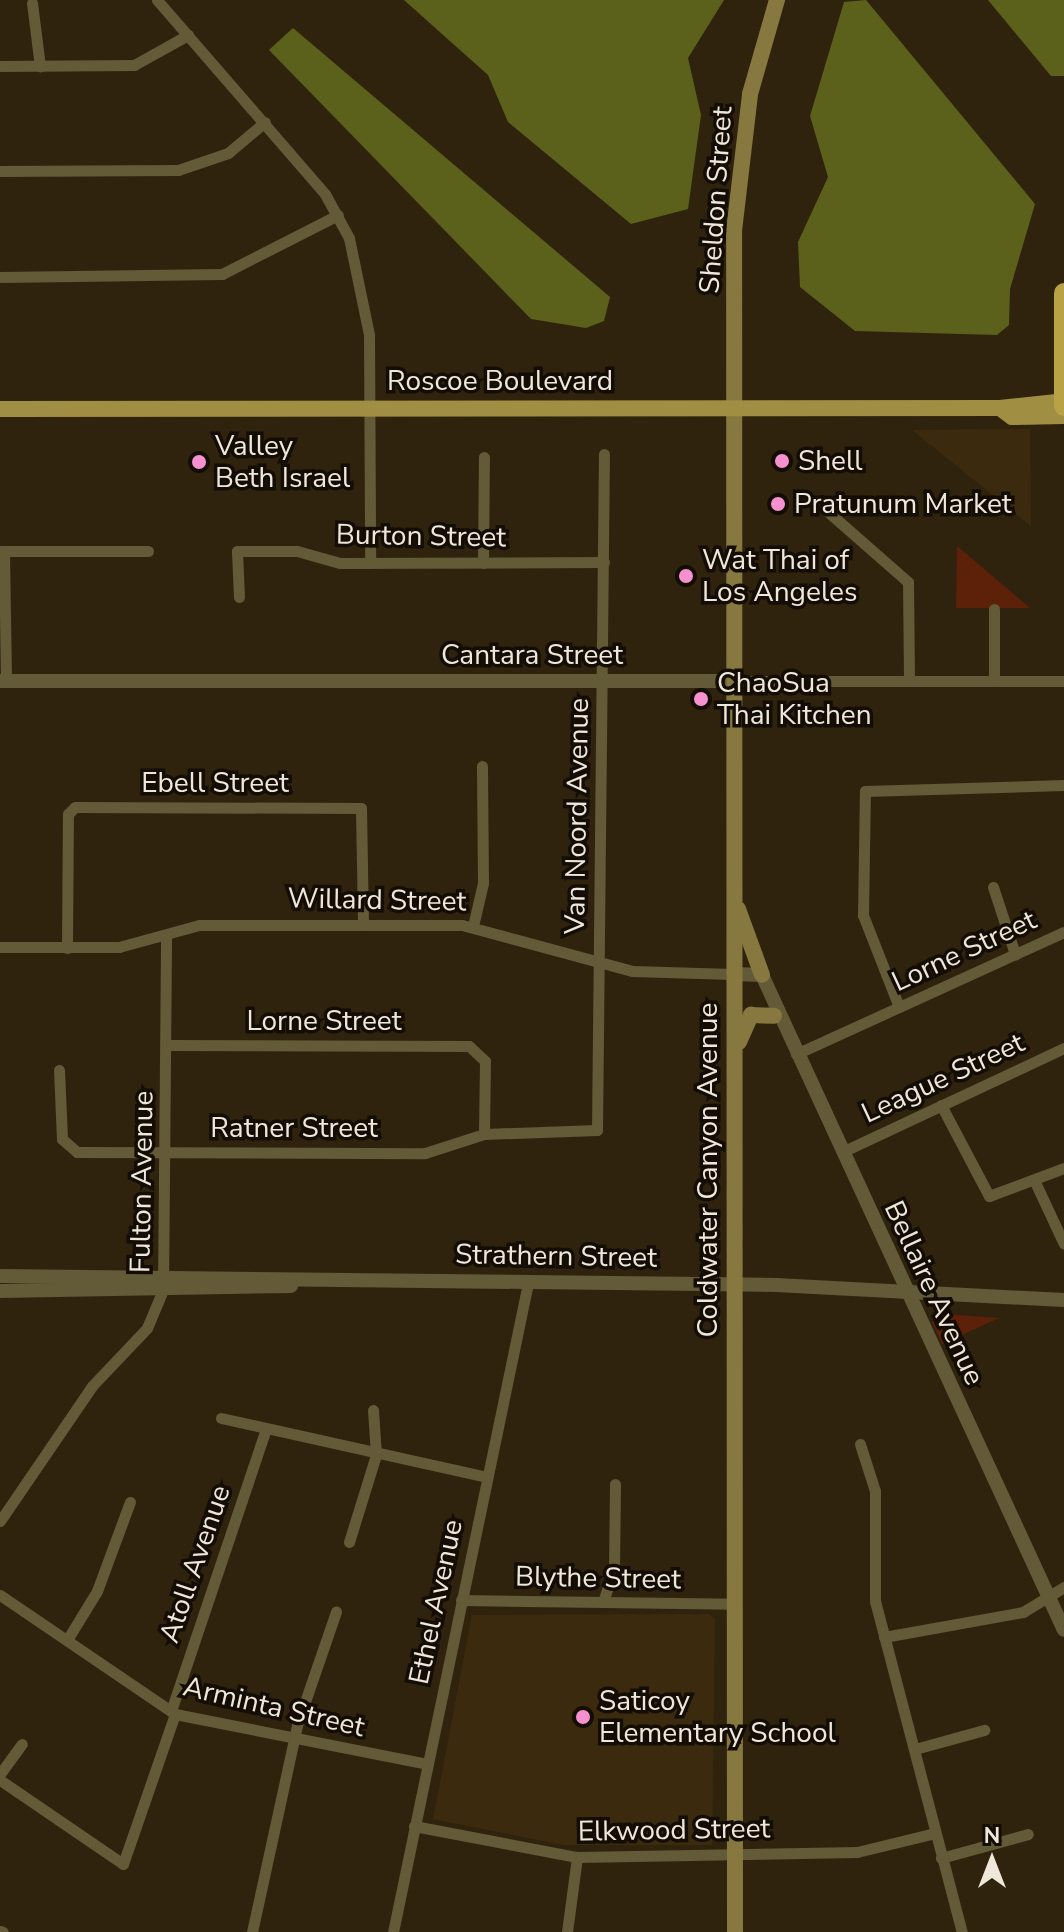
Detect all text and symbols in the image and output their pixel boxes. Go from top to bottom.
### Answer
street label: Sheldon Street [693,105,739,295]
street label: Roscoe Boulevard [387,364,613,398]
place label: Valley Beth Israel [215,429,350,495]
place label: Shell [798,444,863,478]
marker: Shell [773,452,791,470]
marker: Valley Beth Israel [190,453,208,471]
place label: Pratunum Market [794,487,1012,521]
marker: Pratunum Market [769,495,787,513]
street label: Burton Street [336,518,506,554]
place label: Wat Thai of Los Angeles [702,543,857,609]
marker: Wat Thai of Los Angeles [677,567,695,585]
street label: Cantara Street [441,638,623,672]
place label: ChaoSua Thai Kitchen [717,666,872,732]
marker: ChaoSua Thai Kitchen [692,690,710,708]
street label: Van Noord Avenue [558,698,596,934]
street label: Ebell Street [141,766,289,800]
street label: Willard Street [287,882,467,918]
street label: Lorne Street [887,903,1041,999]
street label: Coldwater Canyon Avenue [691,1003,725,1337]
street label: Lorne Street [246,1004,402,1038]
street label: League Street [856,1026,1030,1130]
street label: Fulton Avenue [124,1091,160,1273]
street label: Ratner Street [210,1111,378,1145]
street label: Bellaire Avenue [877,1196,991,1390]
street label: Strathern Street [455,1237,657,1275]
street label: Atoll Avenue [152,1481,238,1647]
street label: Ethel Avenue [402,1517,470,1687]
street label: Blythe Street [515,1560,681,1596]
street label: Arminta Street [180,1670,368,1744]
place label: Saticoy Elementary School [599,1684,836,1750]
marker: Saticoy Elementary School [574,1708,592,1726]
street label: Elkwood Street [577,1812,771,1848]
north arrow [952,1820,1032,1900]
text: N [984,1821,1000,1851]

